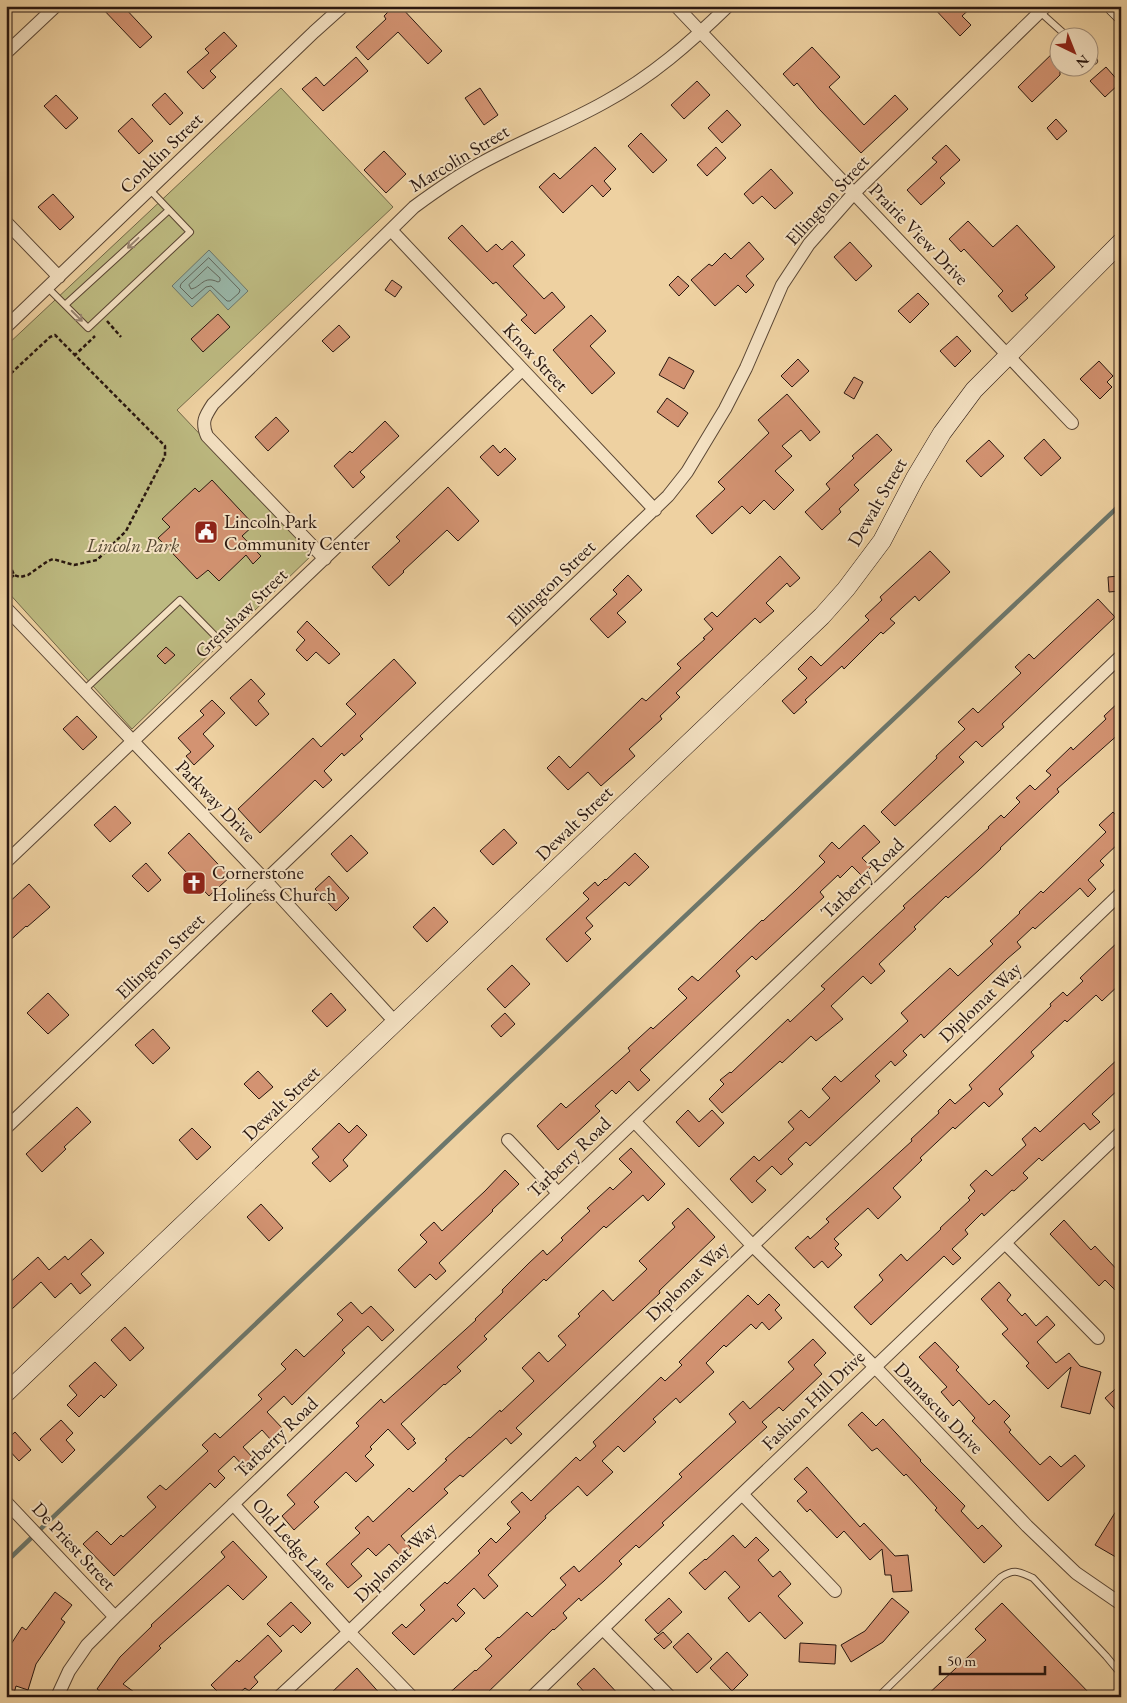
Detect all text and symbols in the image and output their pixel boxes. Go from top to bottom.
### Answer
north arrow [1050,28,1100,78]
text: N [1072,51,1093,72]
street label: Conklin Street [114,107,208,199]
street label: Marcolin Street [405,118,513,198]
street label: Ellington Street [780,149,874,251]
street label: Prairie View Drive [864,177,974,291]
one-way arrow [127,237,139,249]
one-way arrow [71,310,83,323]
street label: Knox Street [498,317,574,397]
street label: Dewalt Street [842,453,912,551]
place label: Lincoln Park Community Center [224,509,371,556]
public building icon: Lincoln Park Community Center [193,519,219,545]
park label: Lincoln Park [86,533,180,558]
street label: Ellington Street [501,534,601,631]
street label: Grenshaw Street [189,563,293,663]
street label: Parkway Drive [170,754,262,848]
street label: Dewalt Street [530,780,618,866]
street label: Tarberry Road [815,832,909,924]
place label: Cornerstone Holiness Church [212,860,337,907]
church icon: Cornerstone Holiness Church [181,870,207,896]
street label: Ellington Street [110,907,210,1004]
street label: Diplomat Way [933,956,1027,1048]
street label: Dewalt Street [237,1060,325,1146]
street label: Tarberry Road [522,1111,616,1203]
street label: Diplomat Way [640,1235,734,1327]
street label: Fashion Hill Drive [756,1344,870,1456]
street label: Damascus Drive [889,1357,989,1459]
street label: Tarberry Road [229,1391,323,1483]
street label: Old Ledge Lane [247,1493,343,1595]
street label: De Priest Street [27,1496,121,1596]
street label: Diplomat Way [348,1516,442,1608]
scale bar [940,1643,1044,1675]
text: 50 m [947,1651,976,1670]

